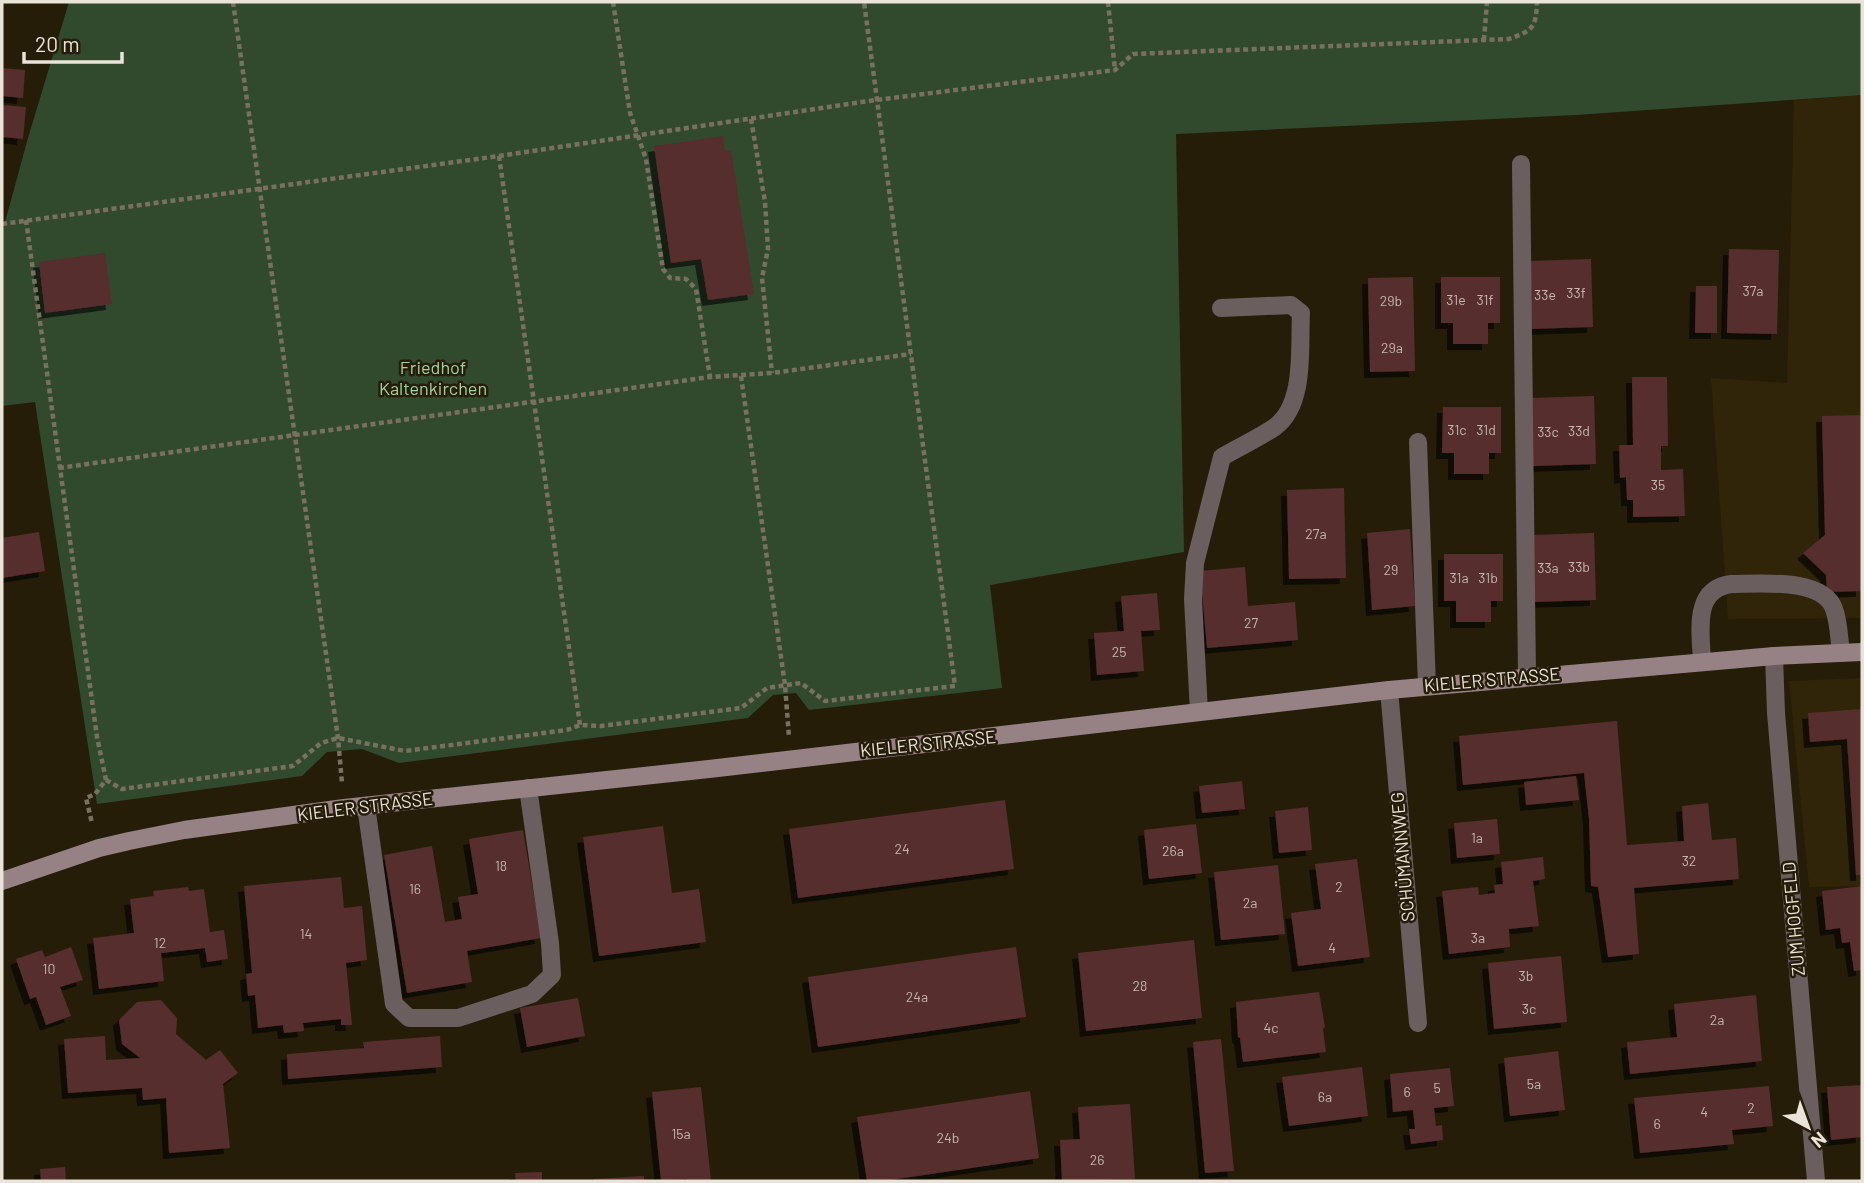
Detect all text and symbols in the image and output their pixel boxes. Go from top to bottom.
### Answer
scale bar [24,21,122,65]
text: 20 m [35,31,80,56]
house number: 37a [1743,282,1764,299]
house number: 33f [1566,284,1586,301]
house number: 33e [1534,286,1556,303]
house number: 31e [1446,291,1466,308]
house number: 31f [1477,291,1494,308]
house number: 29b [1380,292,1402,309]
house number: 29a [1381,339,1403,356]
park label: Friedhof Kaltenkirchen [379,356,487,399]
house number: 31c [1447,421,1467,438]
house number: 31d [1476,421,1496,438]
house number: 33d [1568,422,1590,439]
house number: 33c [1537,423,1559,440]
house number: 35 [1651,476,1665,493]
house number: 27a [1305,525,1327,542]
house number: 33b [1568,558,1590,575]
house number: 33a [1537,559,1559,576]
house number: 29 [1384,561,1398,578]
house number: 31a [1449,569,1469,586]
house number: 31b [1478,569,1498,586]
house number: 27 [1244,614,1258,631]
house number: 25 [1112,643,1126,660]
street label: KIELER STRASSE [1423,662,1561,696]
street label: KIELER STRASSE [859,725,997,761]
street label: KIELER STRASSE [296,787,434,825]
street label: SCHÜMANNWEG [1385,791,1419,923]
house number: 1a [1471,829,1483,846]
house number: 24 [894,840,910,857]
house number: 26a [1162,842,1184,859]
house number: 32 [1682,852,1696,869]
house number: 18 [495,857,507,874]
street label: ZUM HOGFELD [1777,861,1809,977]
house number: 2 [1335,878,1343,895]
house number: 16 [409,880,421,897]
house number: 2a [1243,894,1257,911]
house number: 14 [300,925,312,942]
house number: 3a [1471,929,1485,946]
house number: 12 [154,934,166,951]
house number: 4 [1328,939,1336,956]
house number: 10 [43,960,55,977]
house number: 3b [1519,967,1533,984]
house number: 28 [1133,977,1147,994]
house number: 24a [906,988,928,1005]
house number: 3c [1522,1000,1536,1017]
house number: 2a [1710,1011,1724,1028]
house number: 4c [1264,1019,1279,1036]
house number: 5a [1527,1075,1541,1092]
house number: 5 [1433,1079,1441,1096]
house number: 6 [1403,1083,1411,1100]
house number: 6a [1318,1088,1332,1105]
north arrow [1773,1092,1843,1162]
house number: 2 [1747,1099,1755,1116]
house number: 4 [1700,1103,1708,1120]
house number: 6 [1653,1115,1661,1132]
house number: 15a [671,1125,691,1142]
text: N [1807,1127,1832,1153]
house number: 24b [937,1129,959,1146]
house number: 26 [1090,1151,1104,1168]

